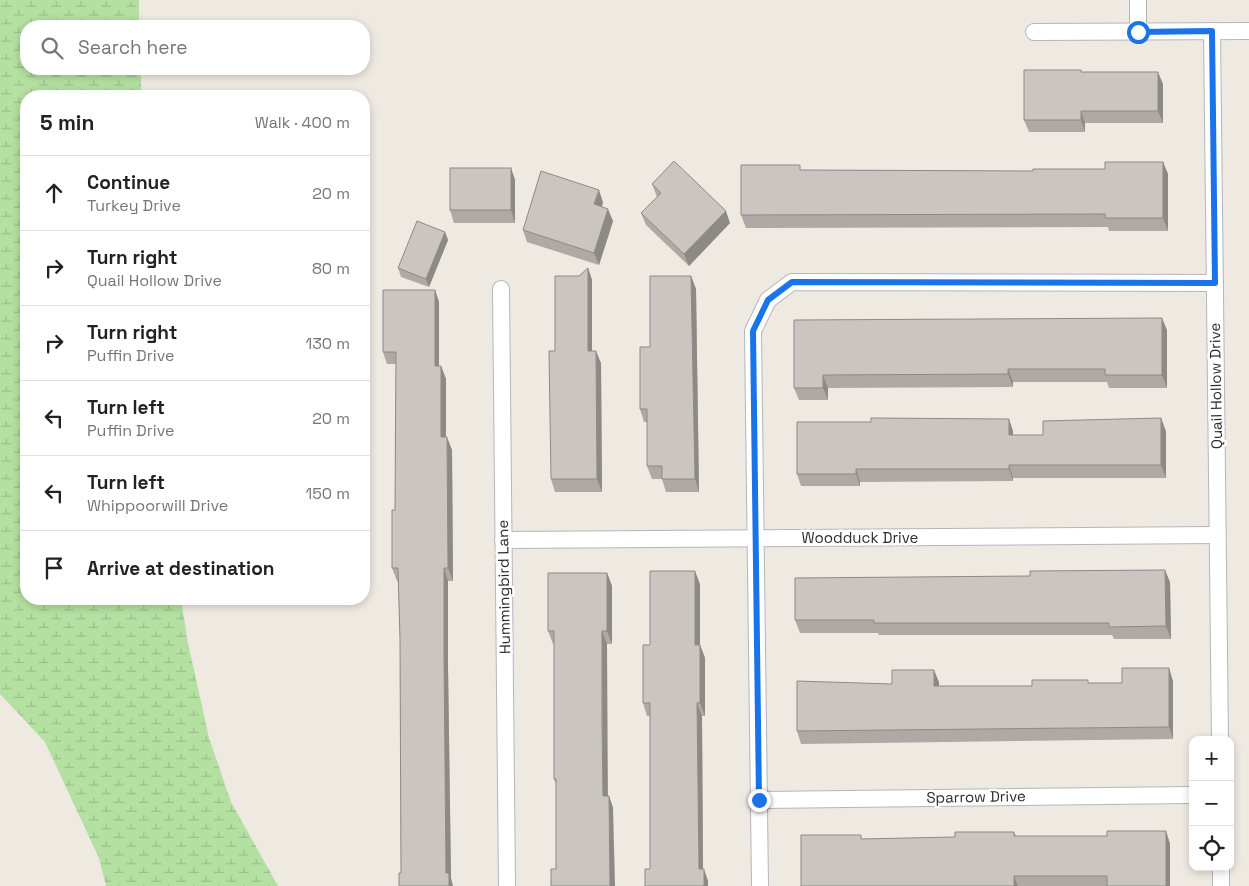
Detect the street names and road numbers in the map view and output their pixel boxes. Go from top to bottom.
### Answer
street label: Quail Hollow Drive [1205,323,1226,449]
street label: Hummingbird Lane [493,520,514,654]
street label: Woodduck Drive [802,528,919,547]
street label: Sparrow Drive [926,786,1026,807]

